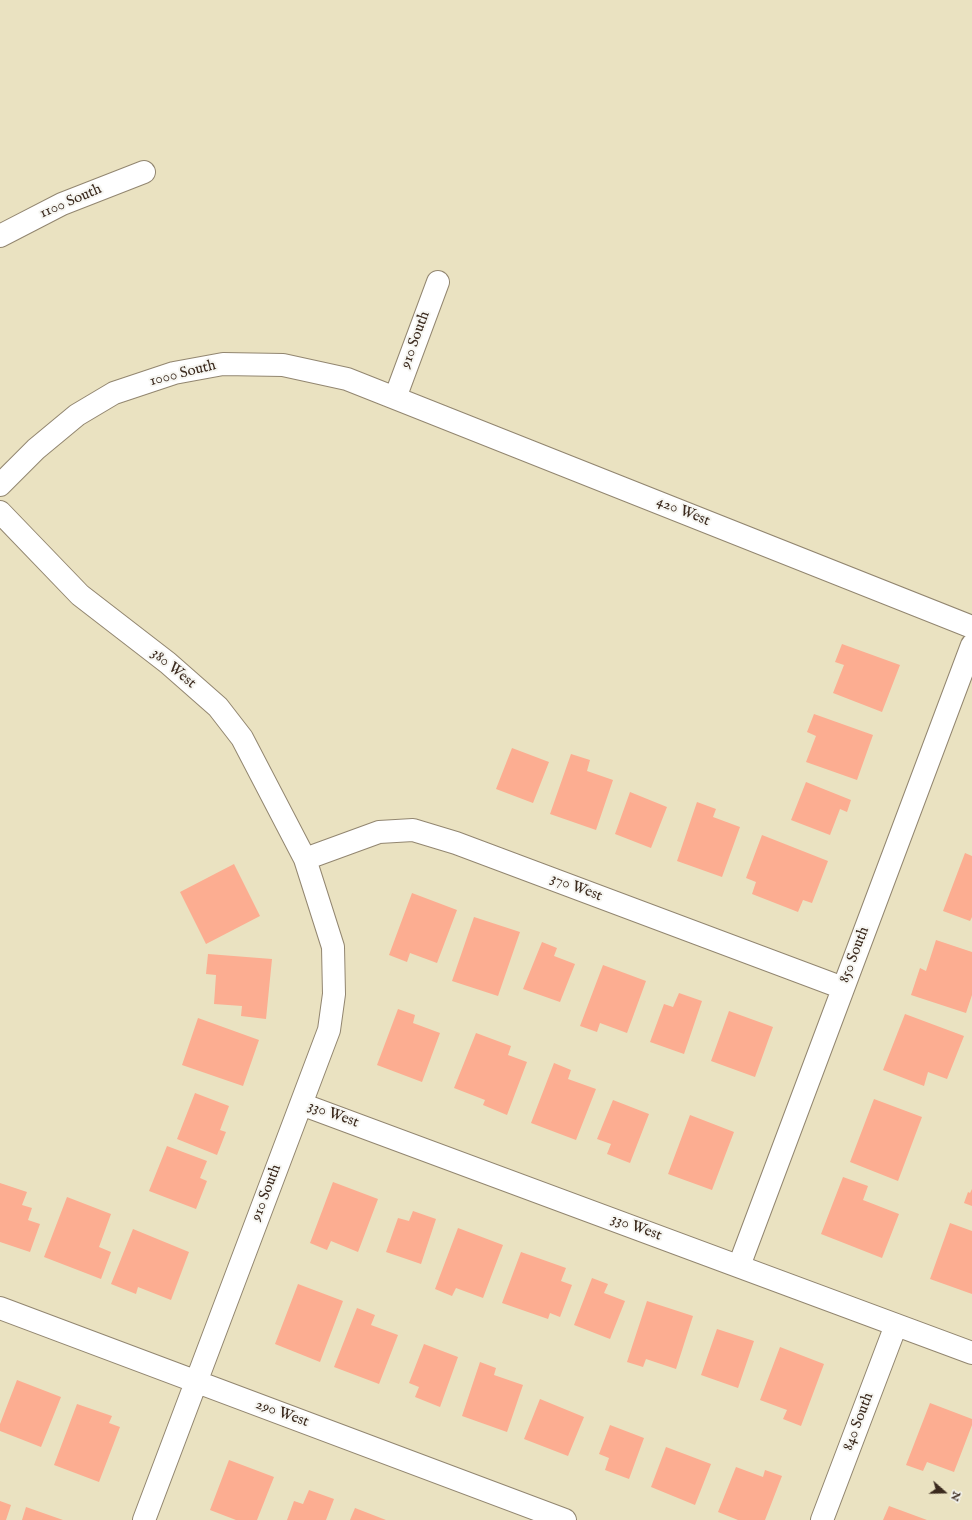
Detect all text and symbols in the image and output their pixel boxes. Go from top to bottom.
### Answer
street label: 1100 South [37,181,105,223]
street label: 910 South [397,309,435,371]
street label: 1000 South [148,357,218,391]
street label: 420 West [654,493,712,531]
street label: 380 West [147,645,199,693]
street label: 370 West [548,870,604,906]
street label: 850 South [836,924,874,986]
street label: 330 West [305,1098,361,1132]
street label: 910 South [248,1162,286,1224]
street label: 330 West [608,1211,664,1245]
street label: 840 South [840,1391,878,1453]
street label: 290 West [253,1396,311,1432]
north arrow [924,1472,964,1512]
text: N [947,1489,963,1503]

